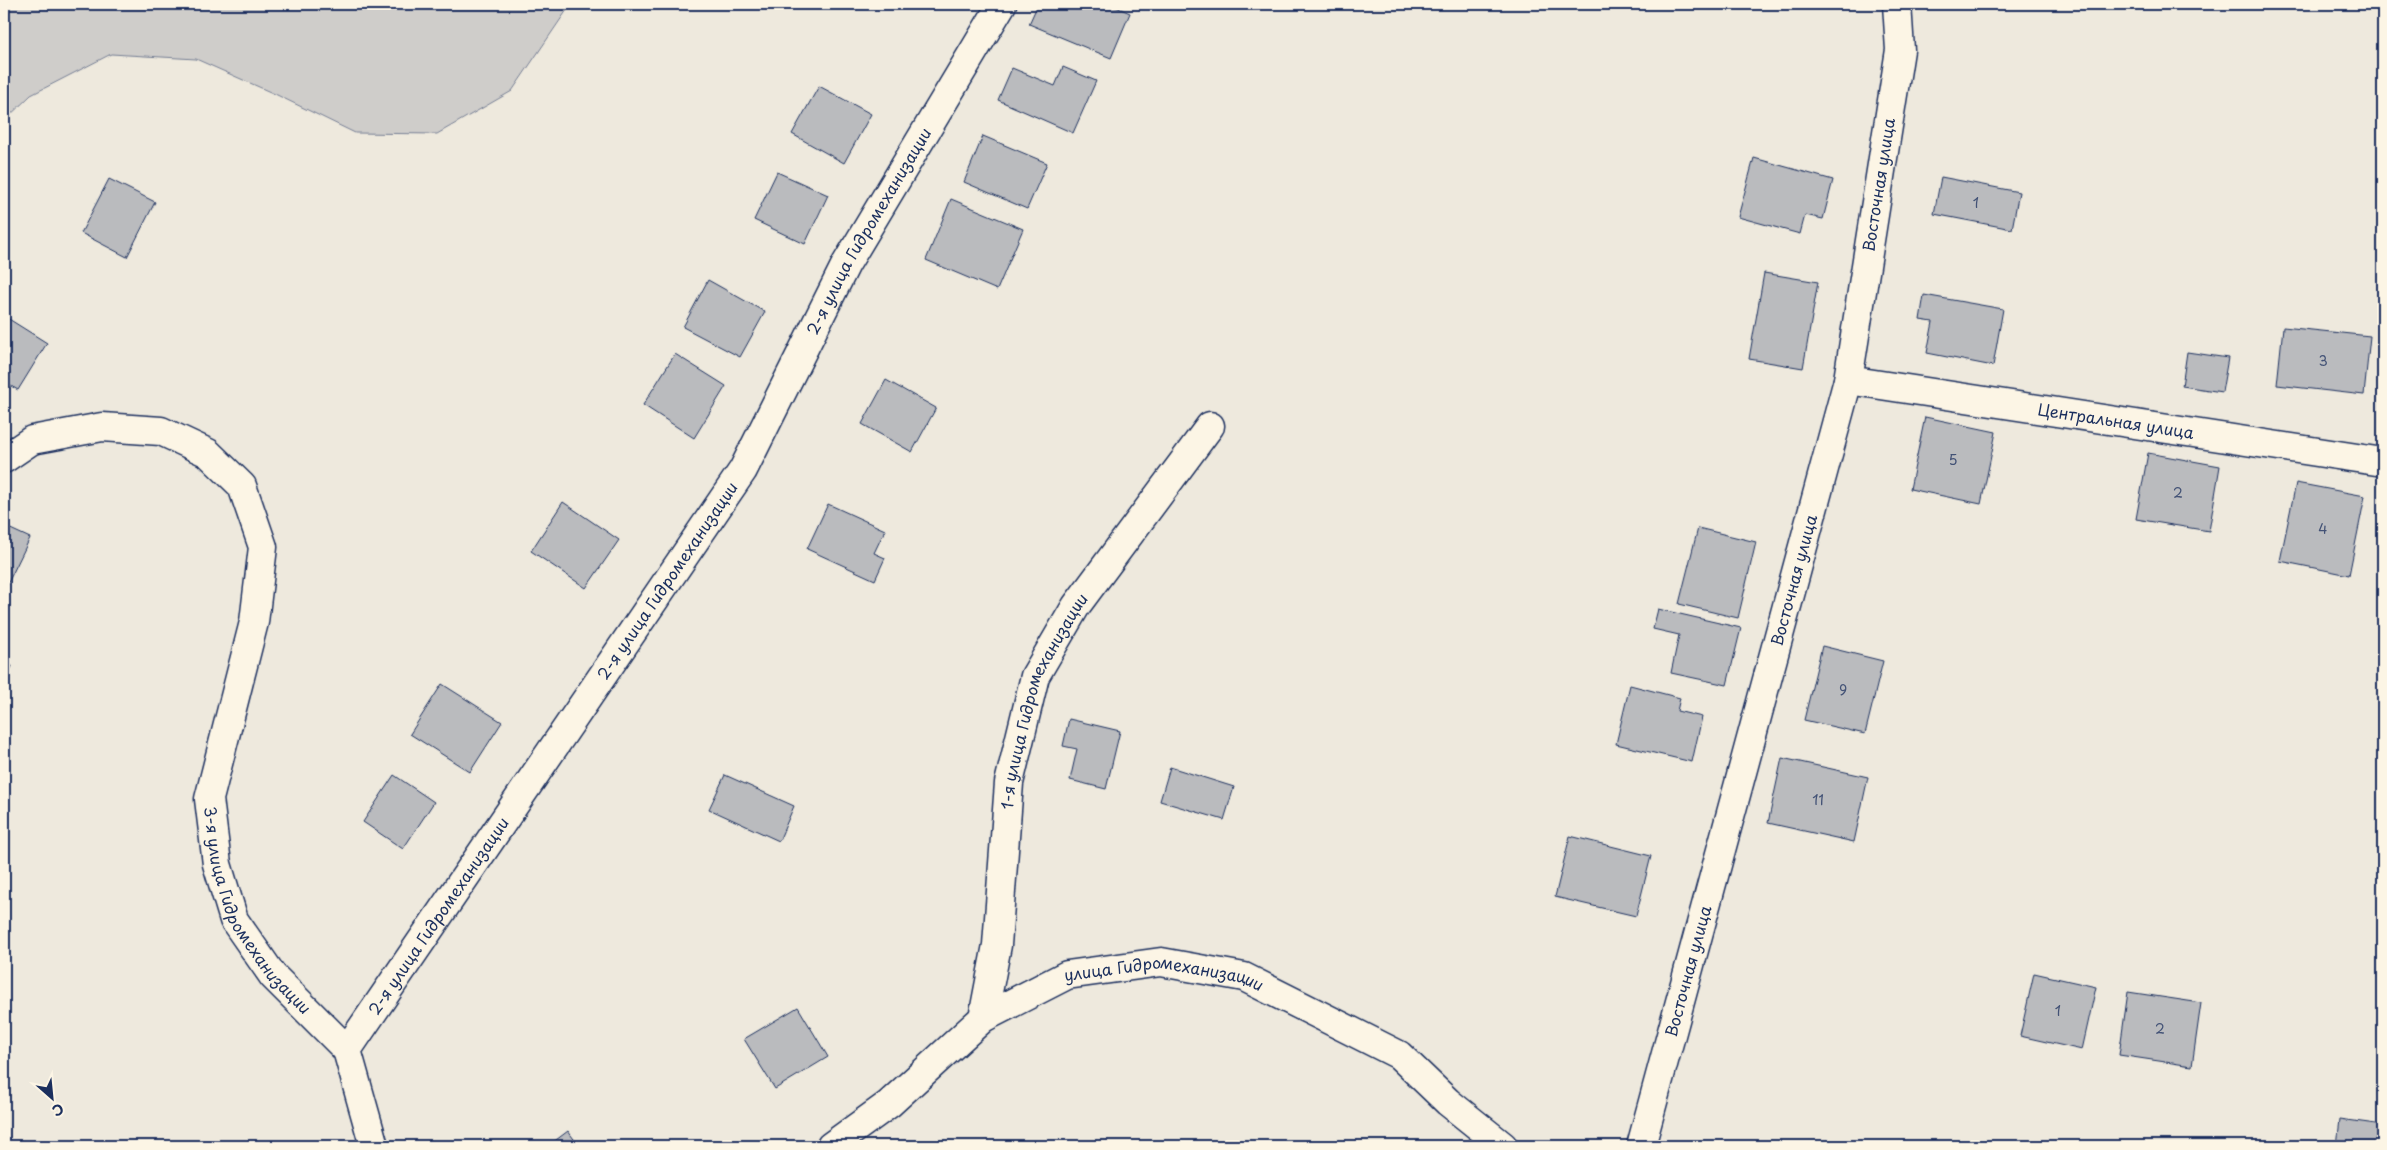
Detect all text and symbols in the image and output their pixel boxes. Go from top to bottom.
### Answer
street label: Восточная улица [1855,116,1900,253]
street label: 2-я улица Гидромеханизации [800,123,936,339]
house number: 1 [1973,192,1979,213]
house number: 3 [2318,350,2328,371]
street label: Центральная улица [2036,396,2196,444]
house number: 5 [1948,449,1958,470]
street label: 2-я улица Гидромеханизации [590,476,743,684]
house number: 2 [2173,482,2183,503]
street label: Восточная улица [1764,512,1822,648]
house number: 4 [2318,518,2328,539]
street label: 1-я улица Гидромеханизации [994,587,1093,810]
house number: 9 [1839,679,1847,700]
house number: 11 [1812,789,1824,810]
street label: 3-я улица Гидромеханизации [199,805,317,1019]
street label: 2-я улица Гидромеханизации [361,812,514,1019]
street label: Восточная улица [1658,903,1716,1039]
street label: улица Гидромеханизации [1062,949,1268,996]
house number: 1 [2055,1000,2061,1021]
house number: 2 [2155,1018,2165,1039]
north arrow [28,1072,78,1122]
text: С [49,1098,68,1122]

